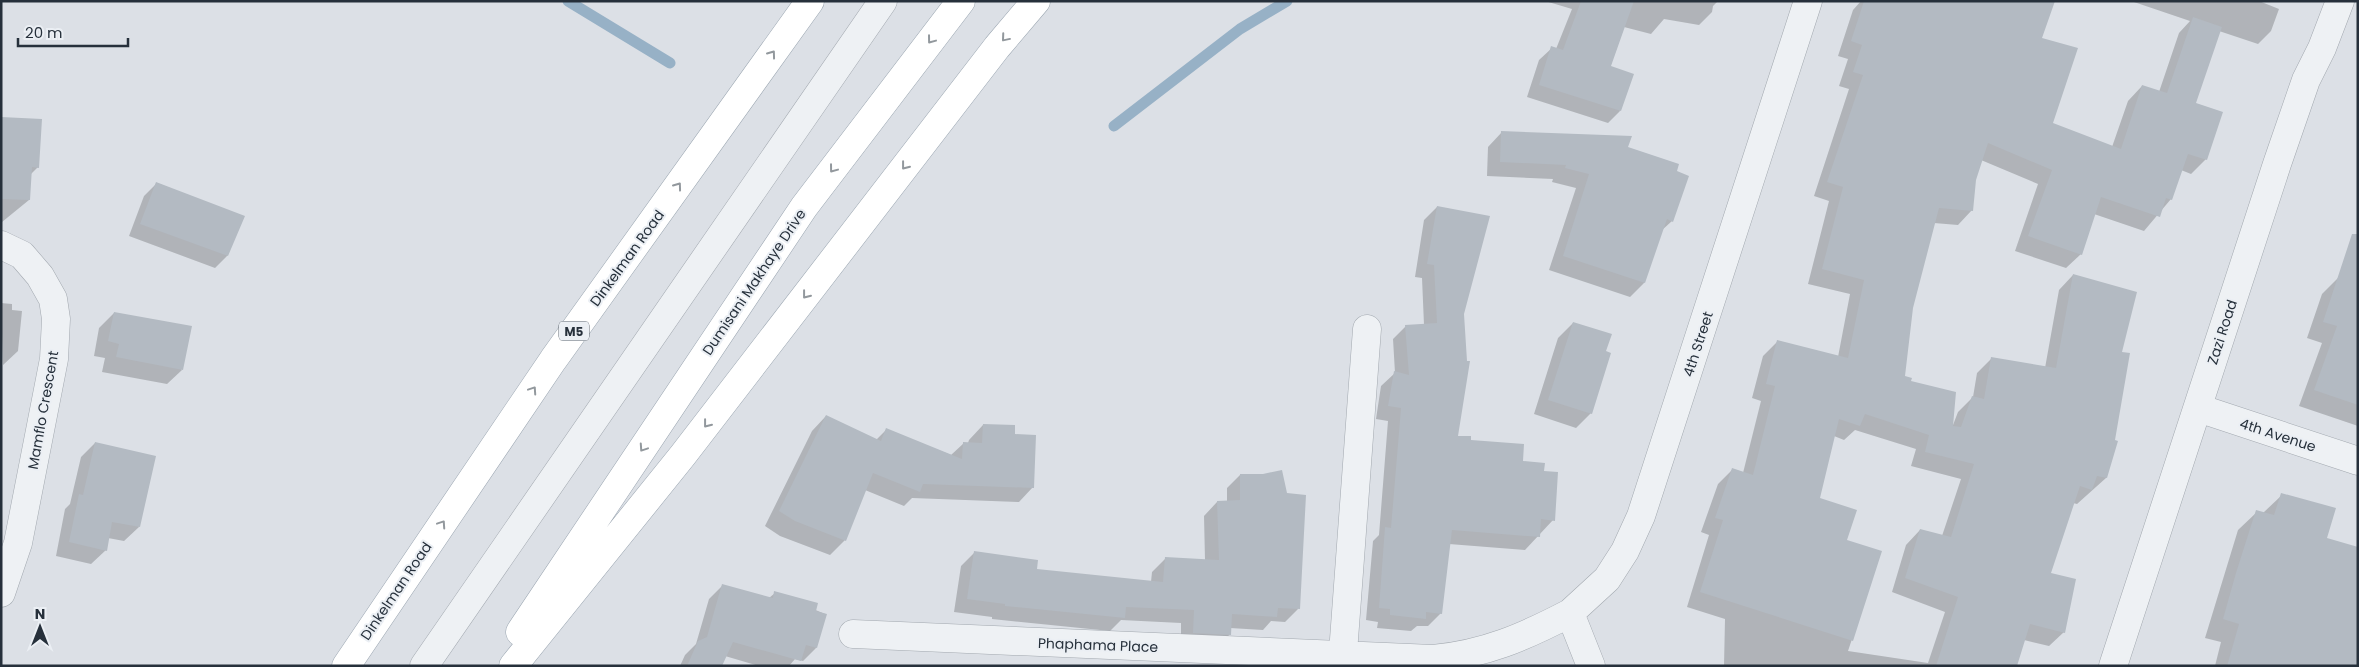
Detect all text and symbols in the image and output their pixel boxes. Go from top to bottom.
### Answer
scale bar [18,15,128,47]
text: 20 m [25,22,63,43]
one-way arrow [1001,33,1010,42]
one-way arrow [929,34,937,43]
one-way arrow [766,50,775,59]
one-way arrow [901,161,910,170]
one-way arrow [830,163,838,172]
one-way arrow [672,182,681,192]
street label: Dumisani Makhaye Drive [698,205,811,359]
street label: Dinkelman Road [585,206,669,310]
one-way arrow [803,289,811,298]
street label: Zazi Road [2202,297,2242,367]
street label: 4th Street [1678,309,1718,379]
road number: M5 [559,322,589,341]
street label: Mamflo Crescent [23,349,63,471]
one-way arrow [527,386,536,396]
street label: 4th Avenue [2237,413,2319,457]
one-way arrow [704,418,712,427]
one-way arrow [640,443,649,452]
one-way arrow [436,520,445,530]
street label: Dinkelman Road [356,538,436,644]
north arrow [15,602,65,652]
text: N [35,604,45,624]
street label: Phaphama Place [1038,633,1159,657]

